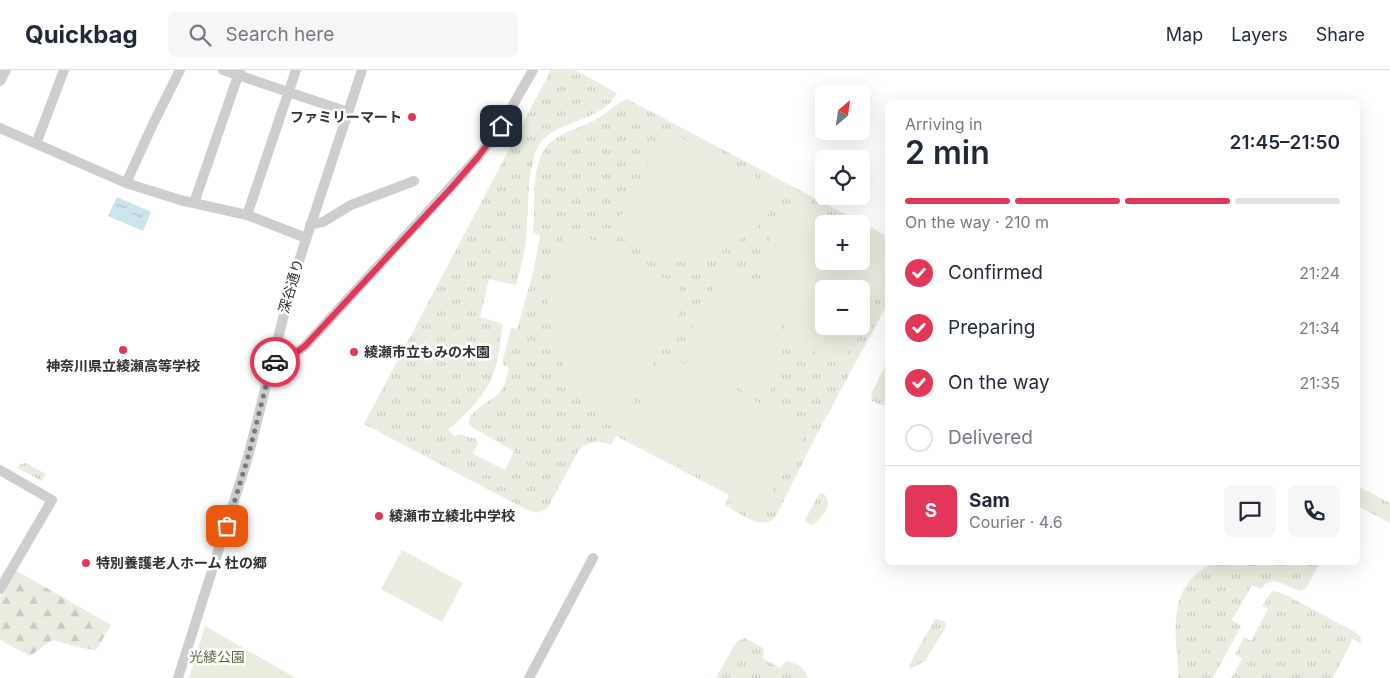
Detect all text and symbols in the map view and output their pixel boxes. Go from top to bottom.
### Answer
search box [168,12,518,57]
text: Quickbag [25,20,138,49]
icon: search [186,21,214,49]
text: Search here [226,23,334,46]
text: Map [1166,24,1203,45]
text: Layers [1231,24,1288,45]
text: Share [1316,24,1365,45]
north arrow [815,85,870,140]
map controls [815,85,870,335]
pin [480,105,522,147]
place label: ファミリーマート [290,108,402,125]
marker: ファミリーマート [406,111,418,123]
icon: home [487,112,515,140]
text: Arriving in [905,114,982,134]
text: 21:45–21:50 [1230,131,1340,154]
text: 2 min [905,133,990,172]
button: locate [815,150,870,205]
text: On the way · 210 m [905,212,1049,232]
button: + [815,215,870,270]
street label: 深谷通り [275,257,306,315]
icon: check [905,259,933,287]
text: Confirmed [948,261,1043,284]
text: 21:24 [1299,263,1340,283]
button: − [815,280,870,335]
icon: check [905,314,933,342]
text: Preparing [948,316,1035,339]
text: 21:34 [1299,318,1340,338]
courier [250,337,300,387]
place label: 綾瀬市立もみの木園 [364,343,490,360]
marker: 神奈川県立綾瀬高等学校 [117,344,129,356]
marker: 綾瀬市立もみの木園 [348,346,360,358]
icon: car [261,348,289,376]
place label: 神奈川県立綾瀬高等学校 [46,357,200,374]
icon: check [905,369,933,397]
text: On the way [948,371,1050,394]
text: 21:35 [1300,373,1340,393]
text: Delivered [948,426,1033,449]
button: chat [1224,485,1276,537]
button: phone [1288,485,1340,537]
text: Sam [969,489,1010,512]
text: S [925,499,937,522]
pin [206,505,248,547]
place label: 綾瀬市立綾北中学校 [389,507,515,524]
marker: 綾瀬市立綾北中学校 [373,510,385,522]
icon: bag [213,512,241,540]
text: Courier · 4.6 [969,512,1063,532]
place label: 特別養護老人ホーム 杜の郷 [96,554,267,571]
marker: 特別養護老人ホーム 杜の郷 [80,557,92,569]
park label: 光綾公園 [189,648,245,665]

